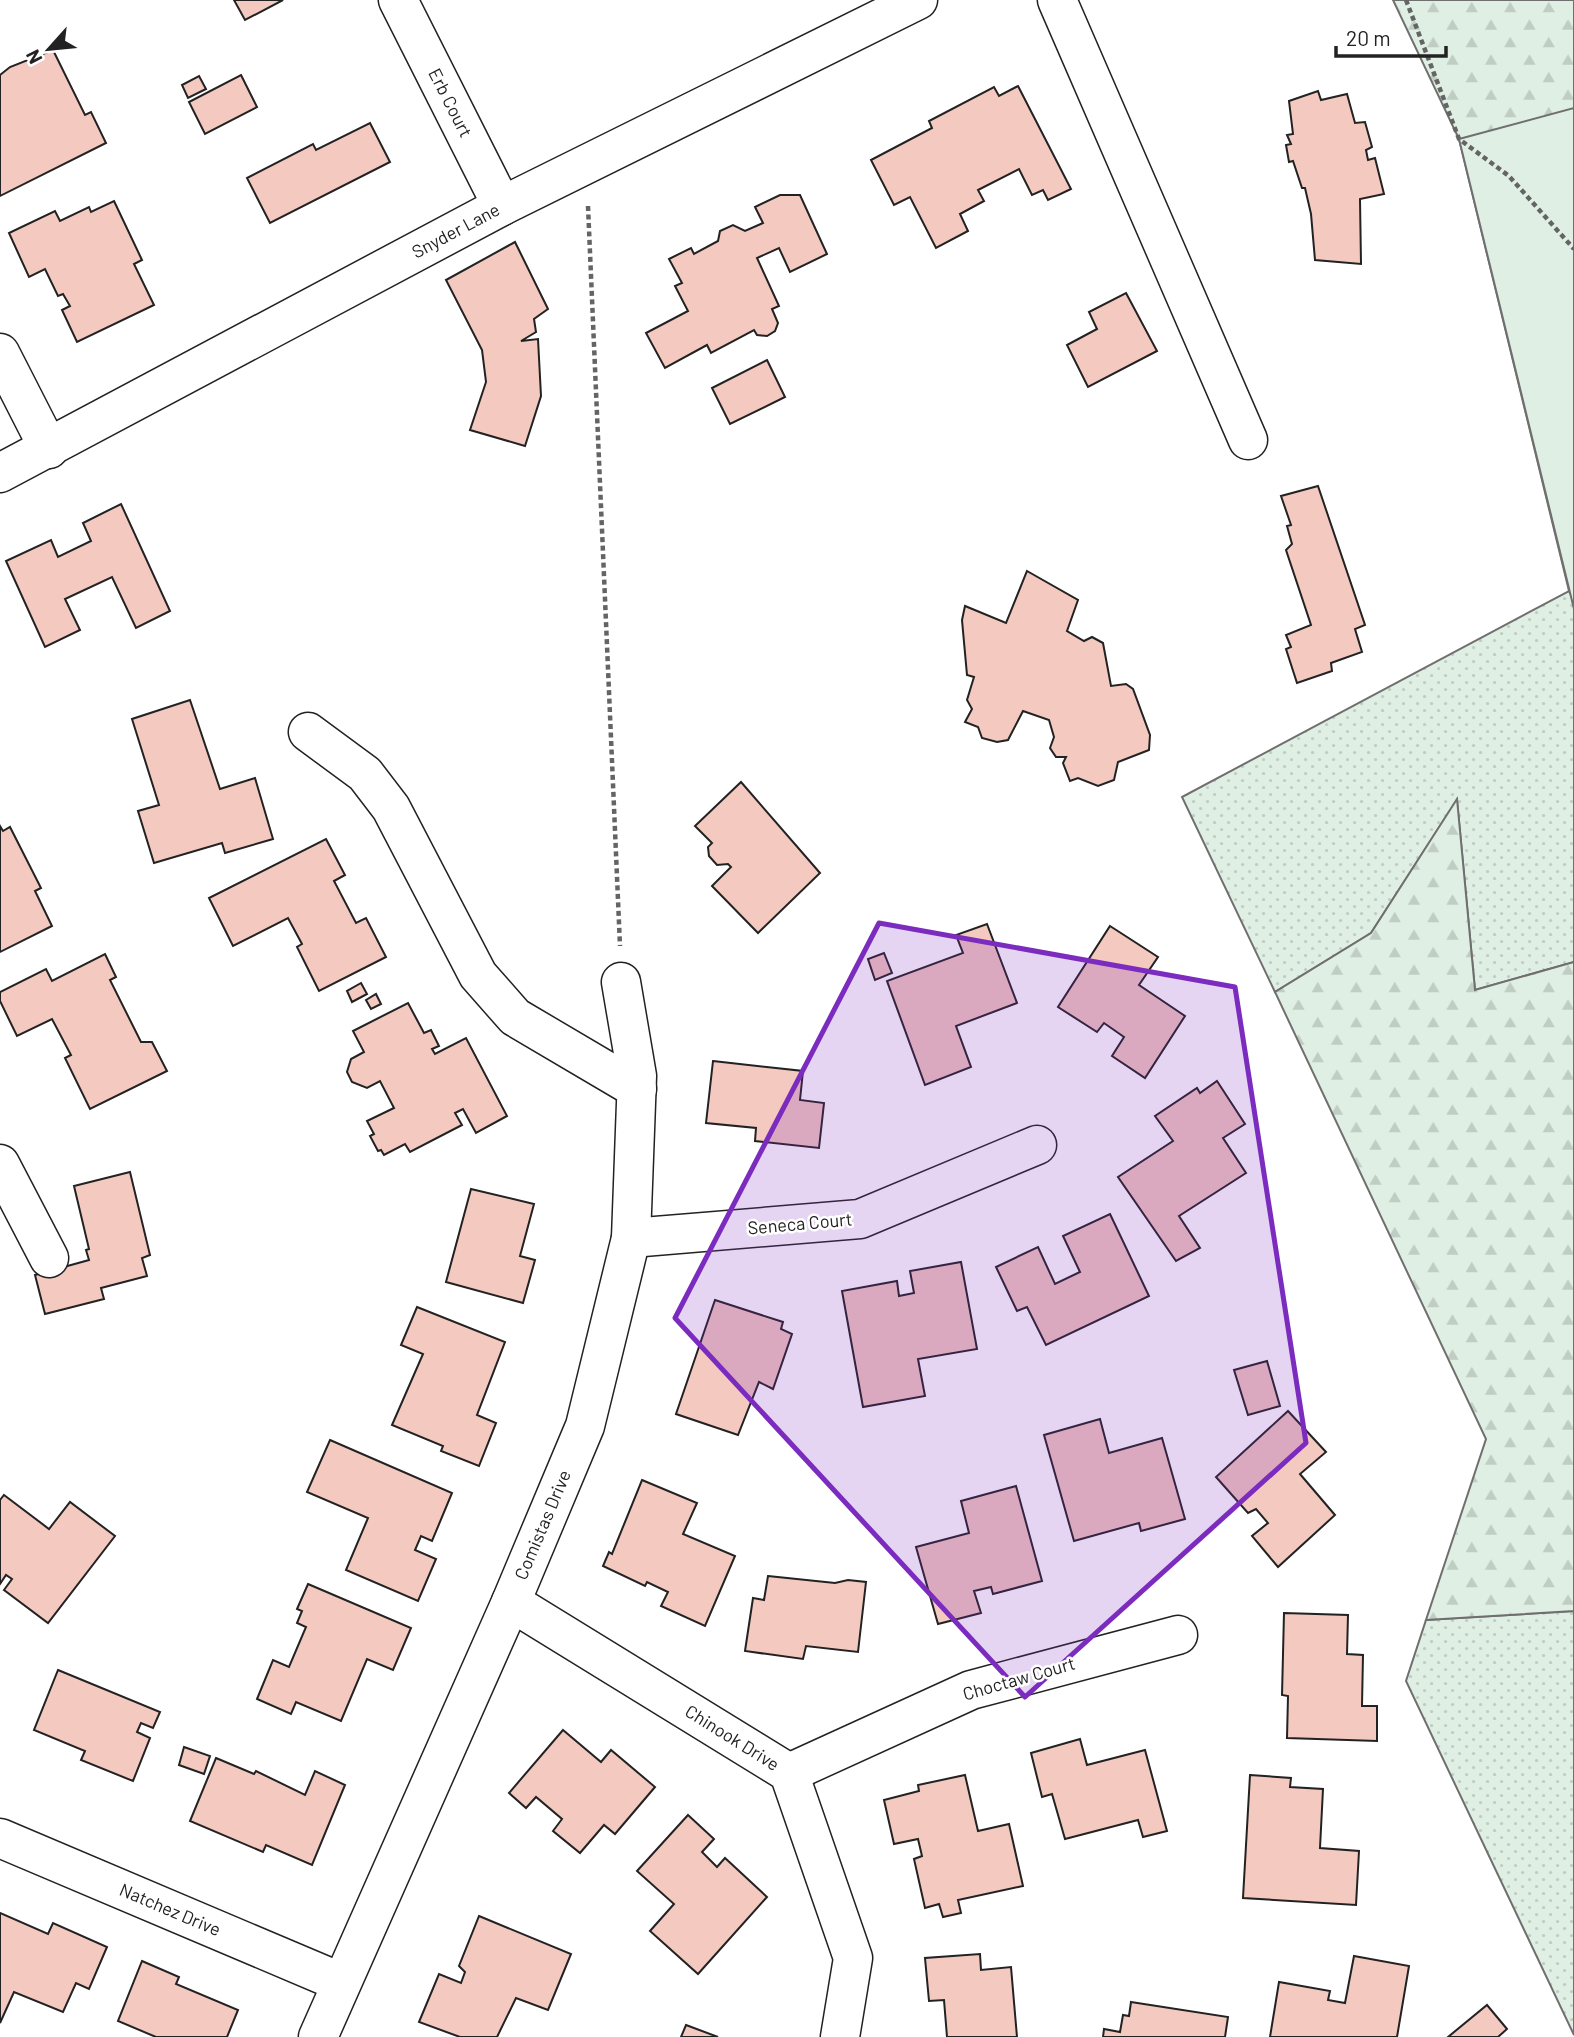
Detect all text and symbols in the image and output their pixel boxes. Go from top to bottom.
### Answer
north arrow [14,14,84,84]
scale bar [1336,14,1446,58]
text: 20 m [1346,25,1391,50]
text: N [20,46,47,68]
street label: Erb Court [424,64,478,141]
street label: Snyder Lane [408,198,503,262]
street label: Seneca Court [747,1207,853,1239]
street label: Comistas Drive [509,1466,575,1583]
street label: Choctaw Court [960,1652,1077,1705]
street label: Chinook Drive [681,1699,784,1775]
street label: Natchez Drive [116,1878,224,1940]

